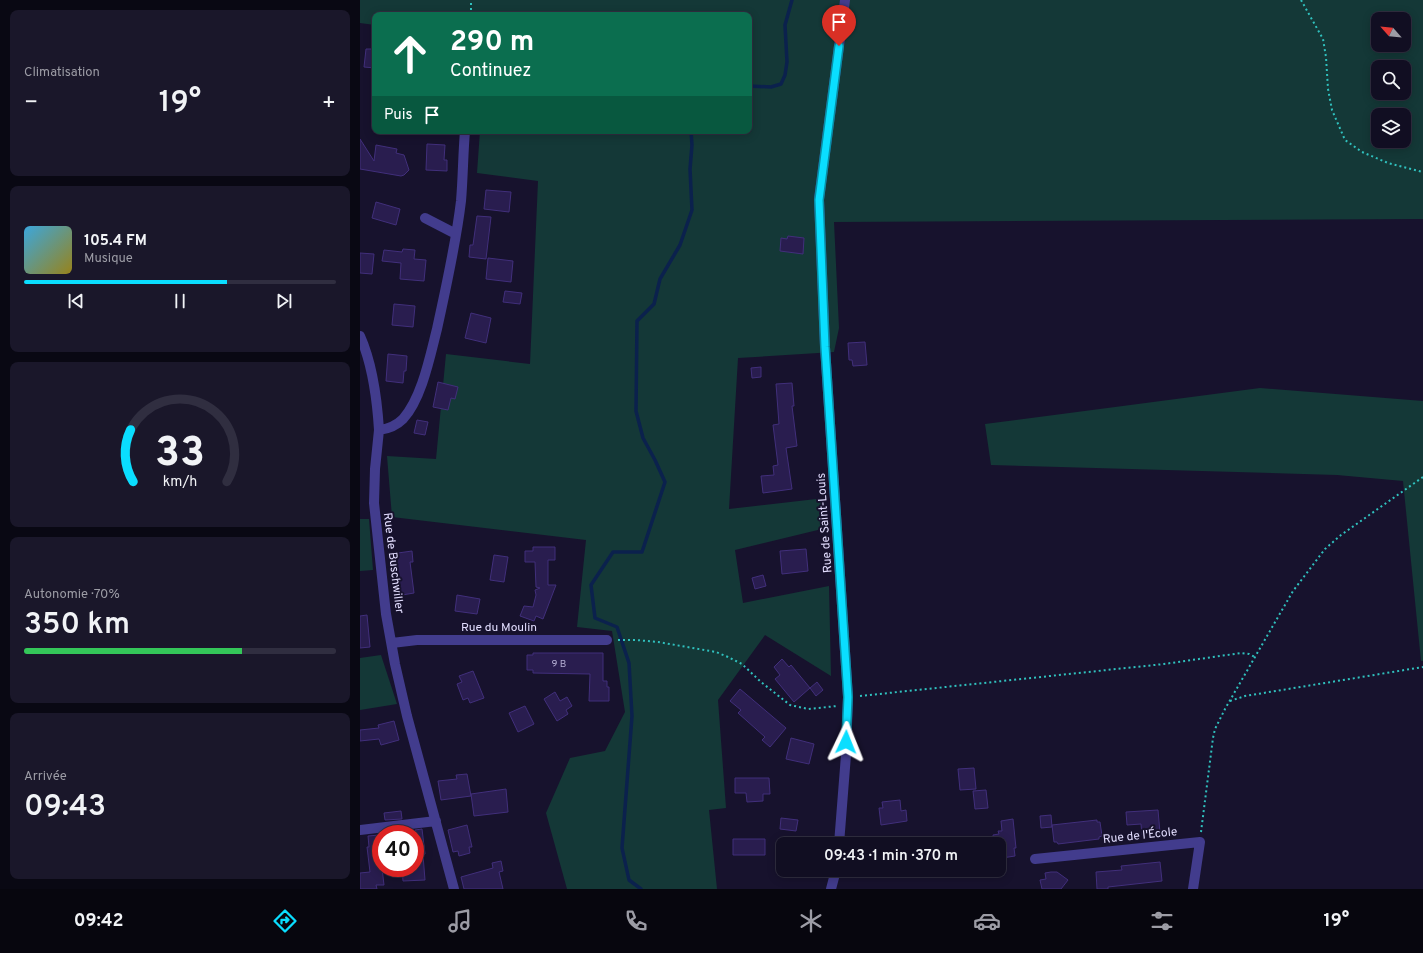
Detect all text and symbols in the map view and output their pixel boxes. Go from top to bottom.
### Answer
pin [822,5,856,46]
icon: arrive [828,11,850,33]
north arrow [1371,12,1411,52]
map controls [1371,12,1411,148]
text: 290 m [450,25,534,61]
icon: ahead [384,28,436,80]
text: Continuez [450,60,531,83]
button: search [1371,60,1411,100]
text: Climatisation [24,65,100,81]
text: 19° [159,85,201,122]
text: − [24,90,38,117]
text: + [322,90,336,117]
icon: arrive [421,104,443,126]
text: Puis [384,106,413,125]
button: layers [1371,108,1411,148]
text: 105.4 FM [84,232,147,251]
text: Musique [84,251,133,267]
icon: previous [65,290,87,312]
icon: pause [169,290,191,312]
icon: next [273,290,295,312]
text: 33 [155,428,205,481]
street label: Rue de Saint-Louis [814,472,836,574]
text: km/h [163,473,197,491]
street label: Rue de Buschwiller [379,512,407,615]
text: Autonomie · 70% [24,587,120,603]
text: 350 km [24,607,130,644]
street label: Rue du Moulin [461,620,537,636]
house number: 9 B [552,658,566,671]
position arrow [825,721,867,763]
text: Arrivée [24,769,67,785]
text: 09:43 [24,789,106,826]
street label: Rue de l'École [1102,824,1178,848]
speed limit sign: 40 [372,825,424,877]
text: 09:43 · 1 min · 370 m [824,847,958,866]
icon: directions [271,907,299,935]
icon: music [446,907,474,935]
icon: phone [622,907,650,935]
icon: climate [797,907,825,935]
icon: car [973,907,1001,935]
icon: filters [1148,907,1176,935]
text: 09:42 [74,910,124,933]
text: 19° [1324,910,1349,933]

